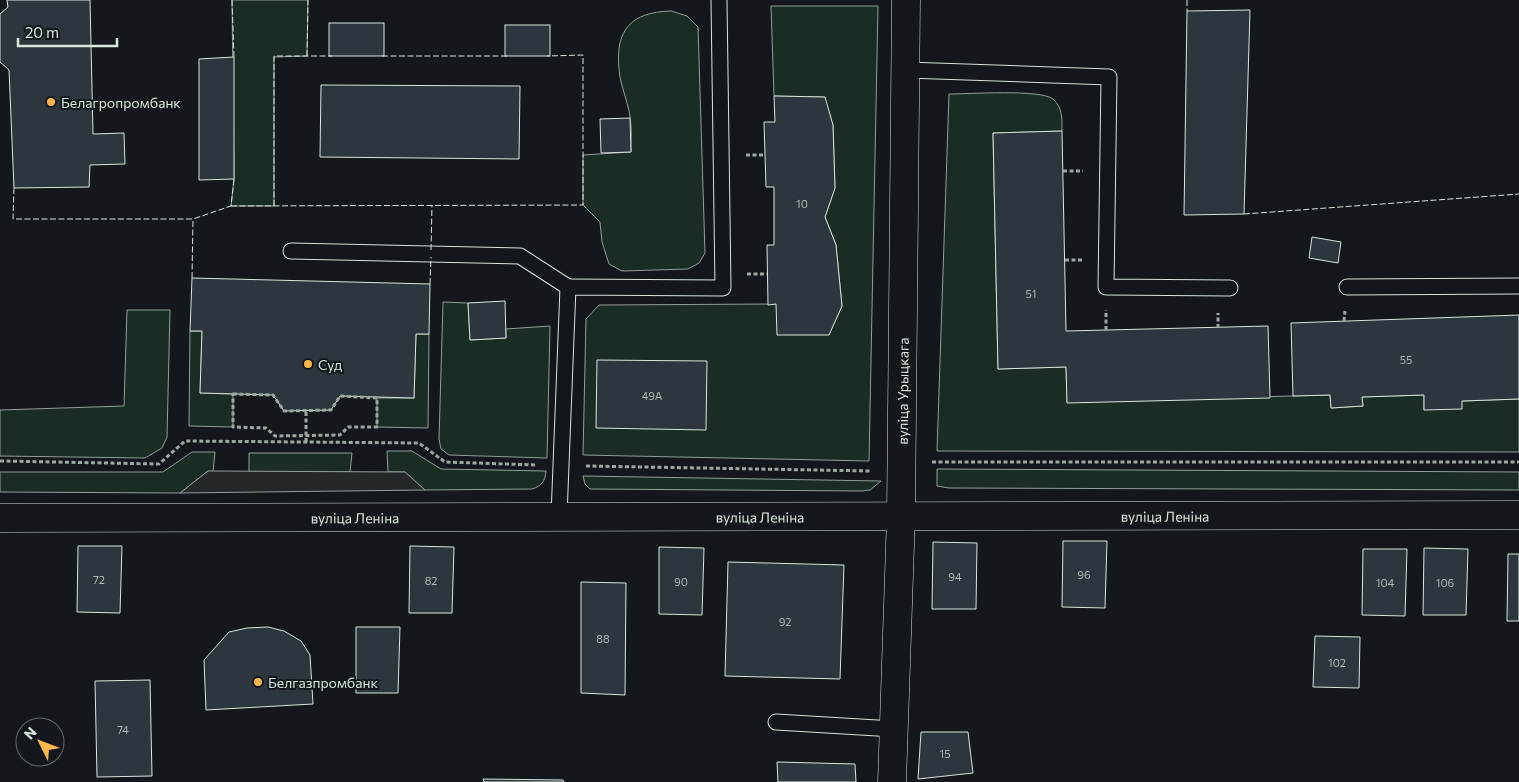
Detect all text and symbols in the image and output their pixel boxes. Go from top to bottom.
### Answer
scale bar [18,15,116,47]
text: 20 m [25,23,59,41]
place label: Белагропромбанк [61,94,181,111]
marker: Белагропромбанк [45,96,57,108]
house number: 10 [796,197,808,210]
house number: 51 [1025,287,1037,300]
street label: вуліца Урыцкага [893,337,911,445]
house number: 55 [1400,353,1412,366]
place label: Суд [318,356,342,373]
marker: Суд [302,358,314,370]
house number: 49А [642,389,663,402]
street label: вуліца Леніна [1121,507,1209,524]
street label: вуліца Леніна [716,508,804,525]
street label: вуліца Леніна [311,509,399,526]
house number: 96 [1077,568,1091,581]
house number: 94 [948,570,962,583]
house number: 72 [93,573,105,586]
house number: 82 [425,574,437,587]
house number: 90 [674,575,688,588]
house number: 104 [1376,576,1395,589]
house number: 106 [1436,576,1455,589]
house number: 92 [779,615,791,628]
house number: 88 [596,632,610,645]
house number: 102 [1328,656,1346,669]
place label: Белгазпромбанк [268,674,379,691]
marker: Белгазпромбанк [252,676,264,688]
north arrow [15,717,65,767]
text: N [20,723,40,743]
house number: 74 [117,723,129,736]
house number: 15 [939,747,951,760]

